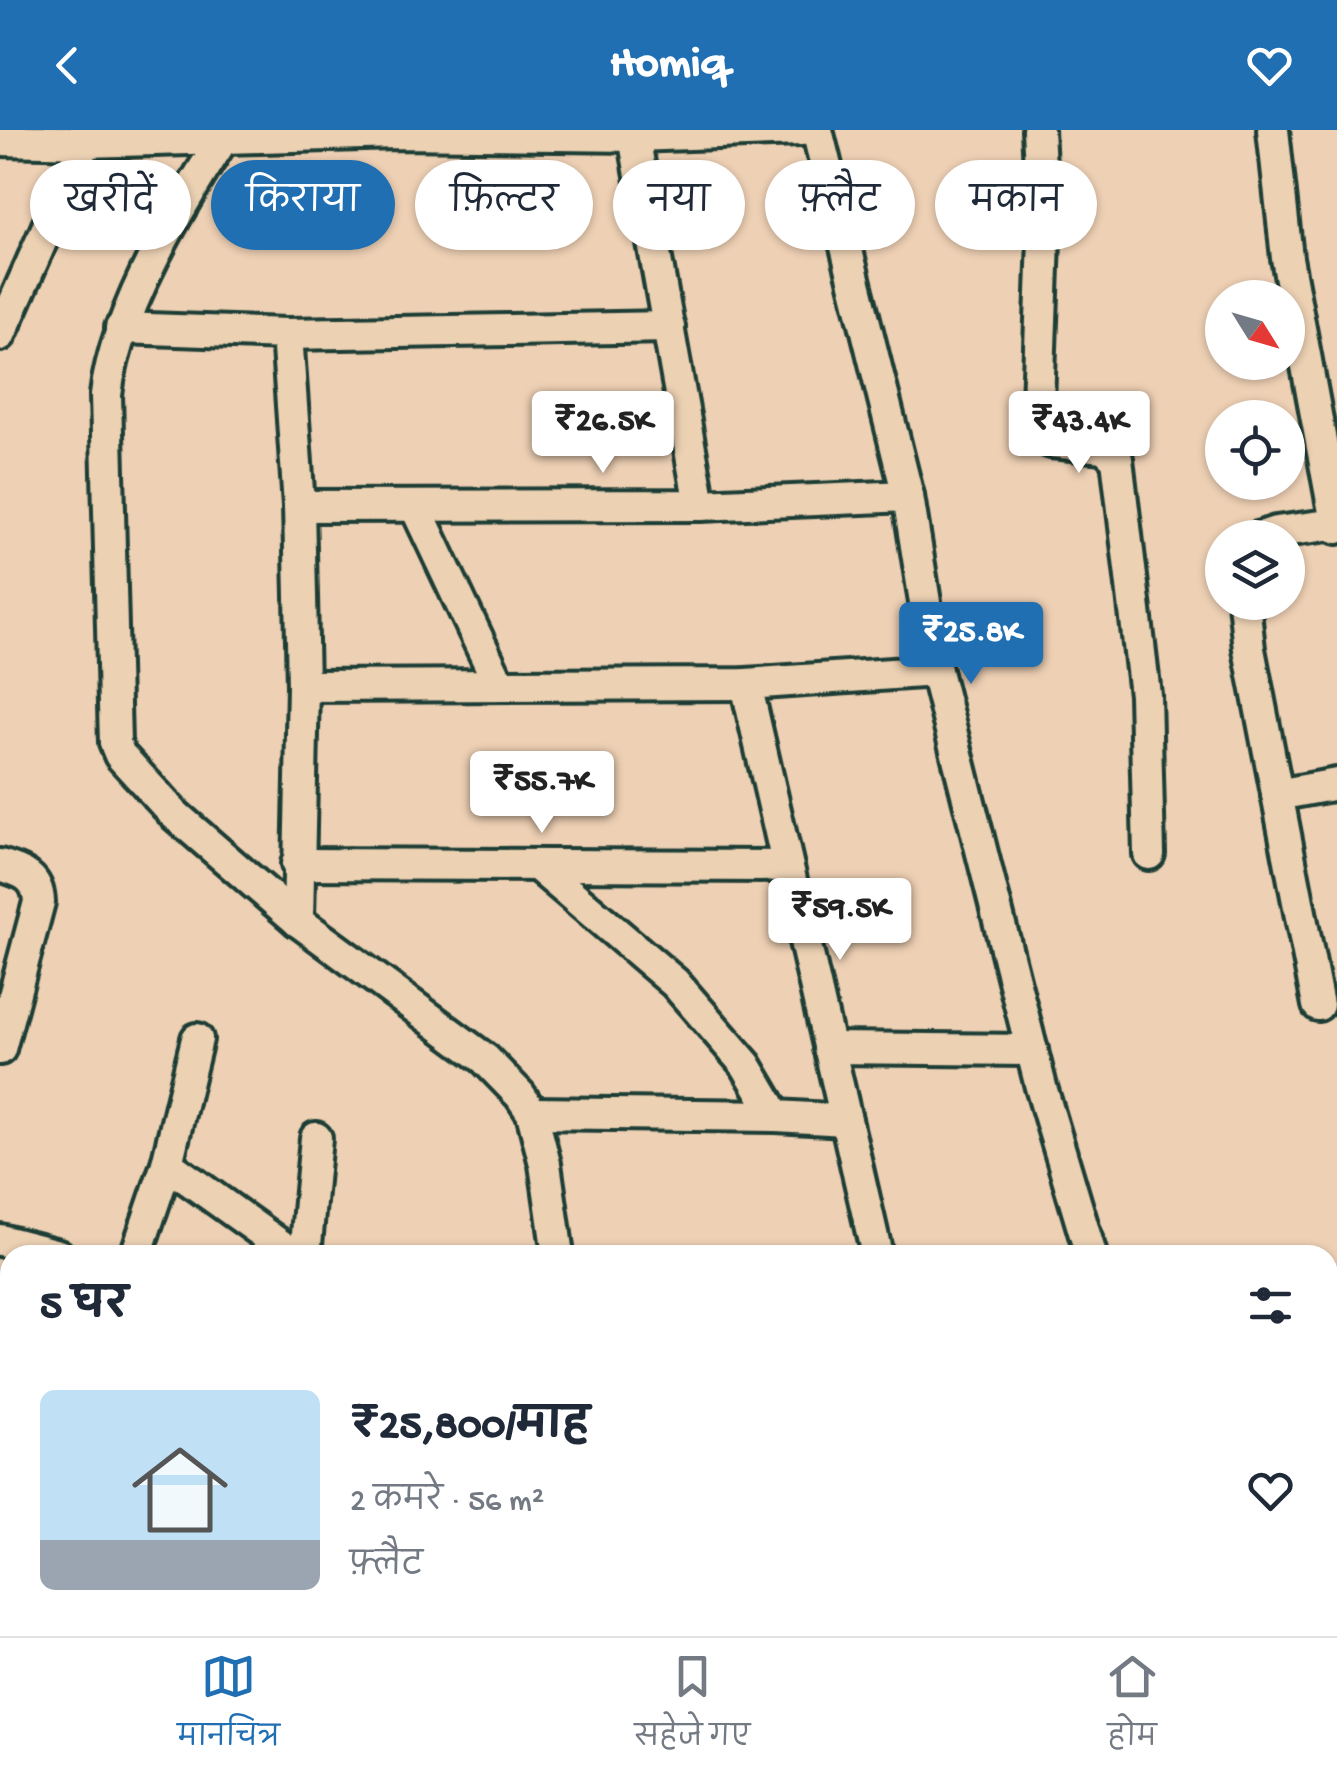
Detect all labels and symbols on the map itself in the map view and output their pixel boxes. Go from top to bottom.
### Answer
north arrow [1205,280,1305,380]
pin: ₹26.5K [522,391,684,476]
pin: ₹43.4K [998,391,1160,476]
pin: ₹25.8K [890,602,1052,687]
pin: ₹55.7K [461,751,623,836]
pin: ₹59.5K [759,878,921,963]

